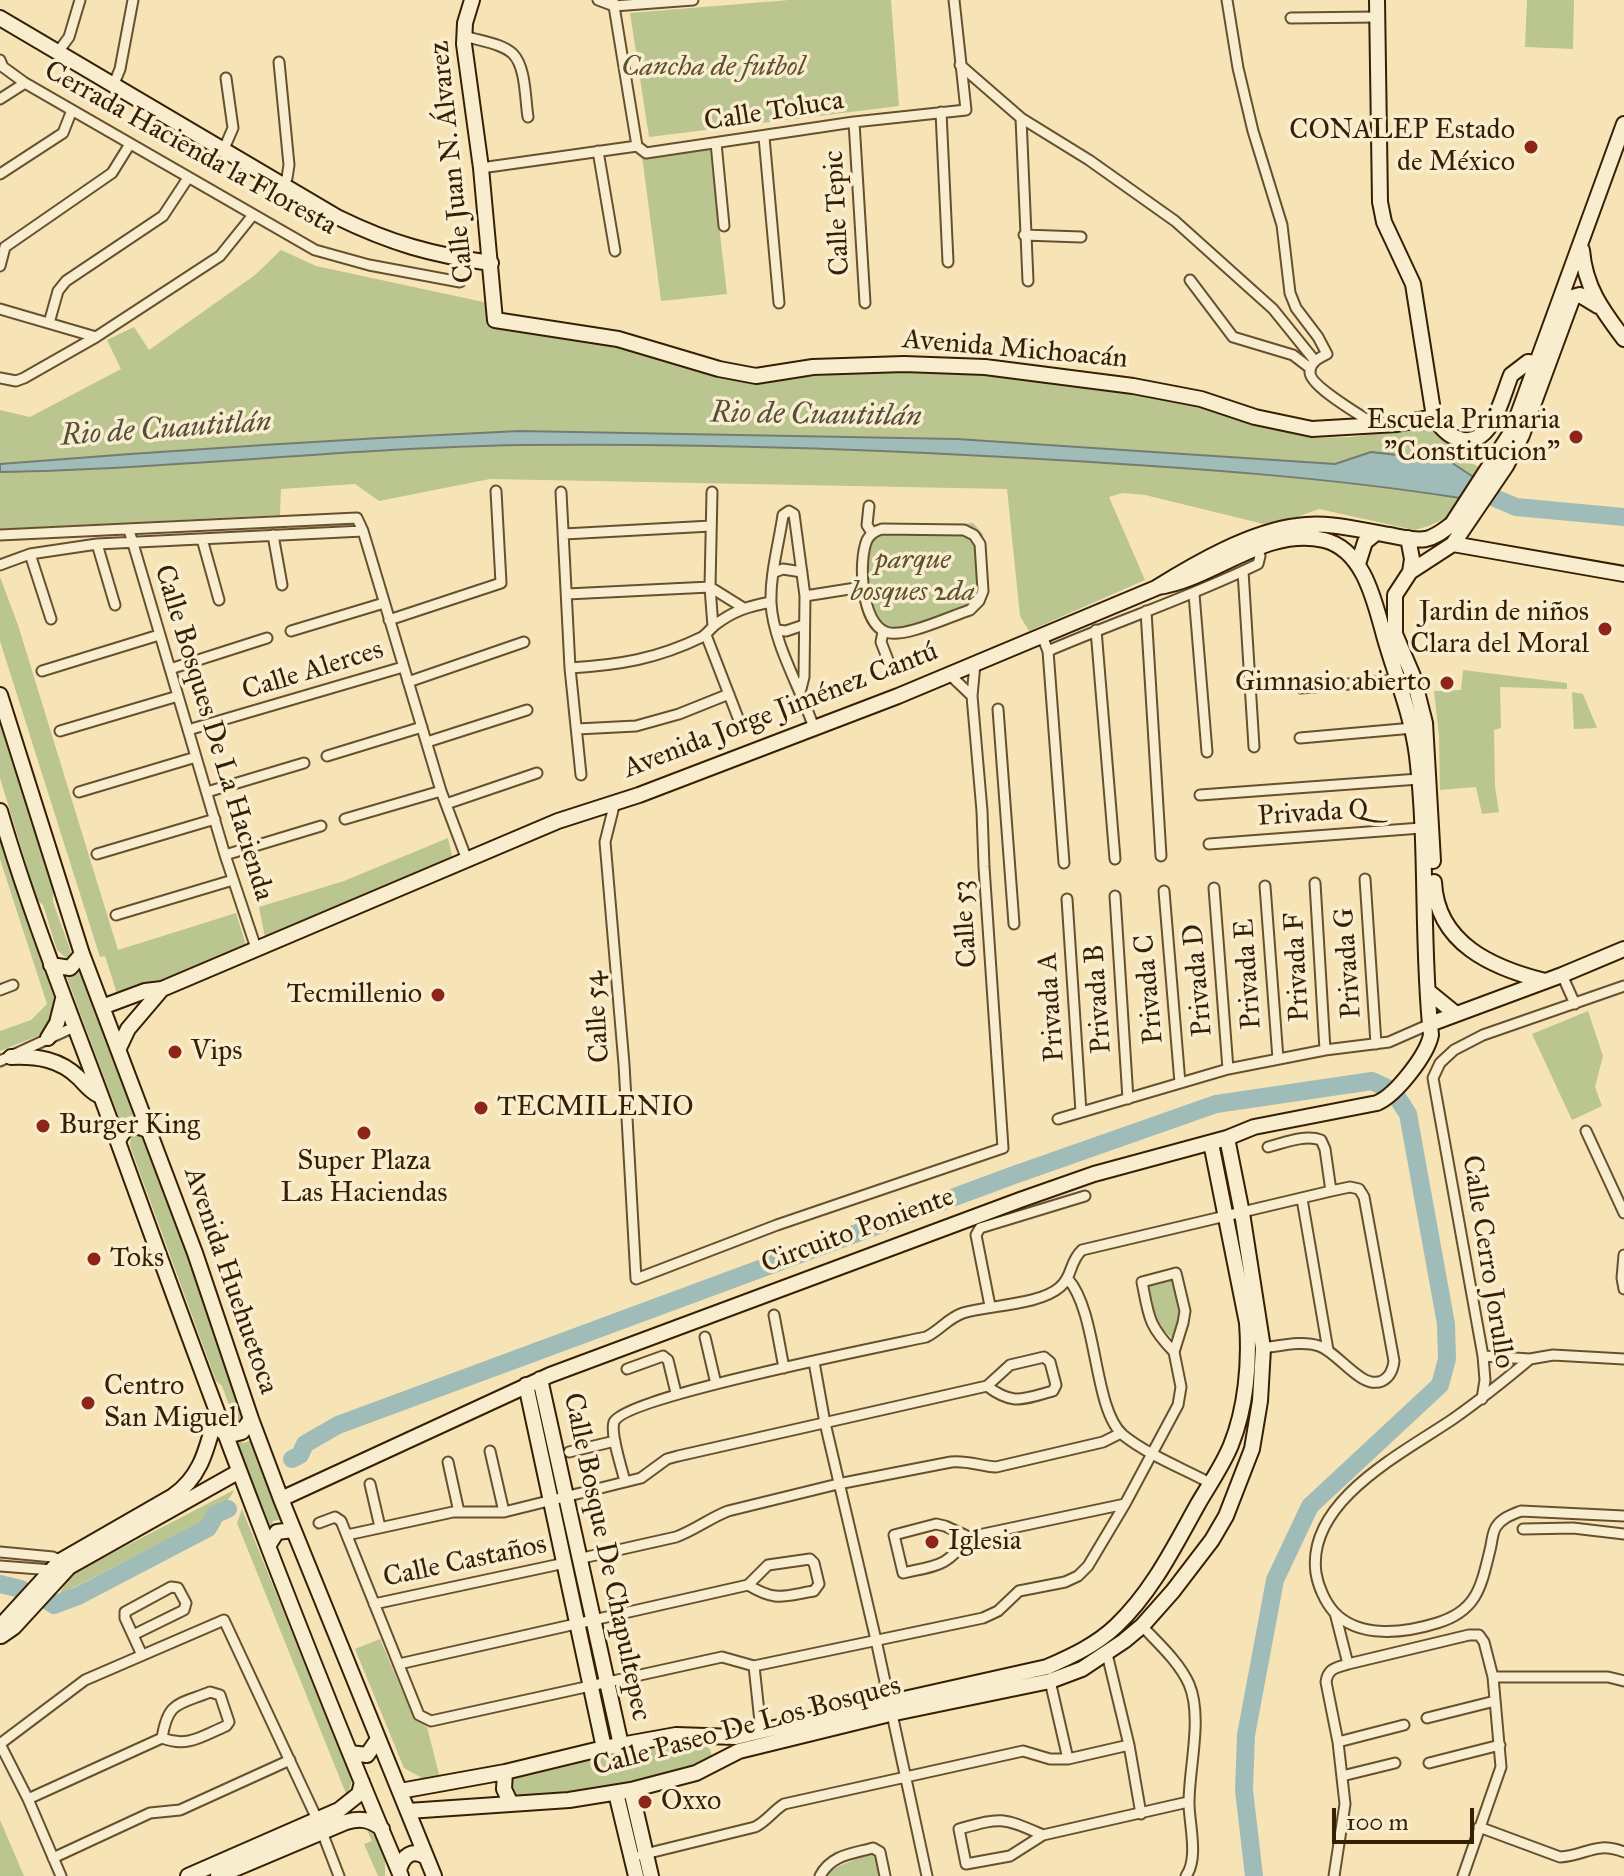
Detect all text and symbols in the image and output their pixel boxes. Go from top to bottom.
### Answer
street label: Calle Juan N. Álvarez [424,39,482,285]
park label: Cancha de futbol [621,51,805,85]
street label: Cerrada Hacienda la Floresta [38,55,342,243]
street label: Calle Toluca [702,84,846,140]
place label: CONALEP Estado de México [1289,114,1515,180]
marker: CONALEP Estado de México [1522,138,1540,156]
street label: Calle Tepic [818,149,858,277]
street label: Avenida Michoacán [901,323,1129,377]
water label: Rio de Cuautitlán [710,396,922,436]
place label: Escuela Primaria "Constitucion" [1366,404,1560,470]
water label: Rio de Cuautitlán [59,405,273,455]
marker: Escuela Primaria "Constitucion" [1567,428,1585,446]
park label: parque bosques 2da [851,544,975,610]
street label: Calle Bosques De La Hacienda [146,561,280,905]
place label: Jardin de niños Clara del Moral [1410,596,1589,662]
marker: Jardin de niños Clara del Moral [1596,620,1614,638]
street label: Calle Alerces [238,634,388,708]
street label: Avenida Jorge Jiménez Cantú [619,635,943,787]
place label: Gimnasio abierto [1235,666,1431,700]
marker: Gimnasio abierto [1438,674,1456,692]
street label: Privada Q [1257,793,1369,835]
street label: Calle 53 [946,879,986,969]
street label: Privada G [1328,906,1370,1020]
street label: Privada F [1278,912,1318,1022]
street label: Privada E [1228,918,1270,1030]
street label: Privada D [1177,922,1221,1038]
street label: Privada C [1128,933,1172,1045]
street label: Privada B [1078,943,1120,1055]
street label: Privada A [1031,951,1073,1063]
street label: Calle 54 [578,970,618,1064]
place label: Tecmillenio [287,978,422,1012]
marker: Tecmillenio [429,986,447,1004]
place label: Vips [191,1035,242,1069]
marker: Vips [166,1043,184,1061]
place label: TECMILENIO [497,1091,694,1125]
marker: TECMILENIO [472,1099,490,1117]
place label: Burger King [59,1109,200,1143]
marker: Burger King [34,1117,52,1135]
marker: Super Plaza Las Haciendas [355,1124,373,1142]
place label: Super Plaza Las Haciendas [280,1145,448,1211]
street label: Calle Cerro Jorullo [1454,1153,1520,1371]
street label: Avenida Huehuetoca [175,1163,285,1399]
street label: Circuito Poniente [757,1181,959,1281]
place label: Toks [110,1242,164,1276]
marker: Toks [85,1250,103,1268]
place label: Centro San Miguel [104,1370,237,1436]
street label: Calle Bosque De Chapultepec [555,1390,657,1724]
marker: Centro San Miguel [79,1394,97,1412]
place label: Iglesia [948,1525,1022,1559]
street label: Calle Castaños [380,1528,550,1596]
marker: Iglesia [923,1533,941,1551]
street label: Calle Paseo De Los Bosques [589,1670,905,1784]
place label: Oxxo [661,1785,721,1819]
scale bar [1336,1792,1478,1842]
marker: Oxxo [636,1793,654,1811]
text: 100 m [1346,1807,1409,1837]

